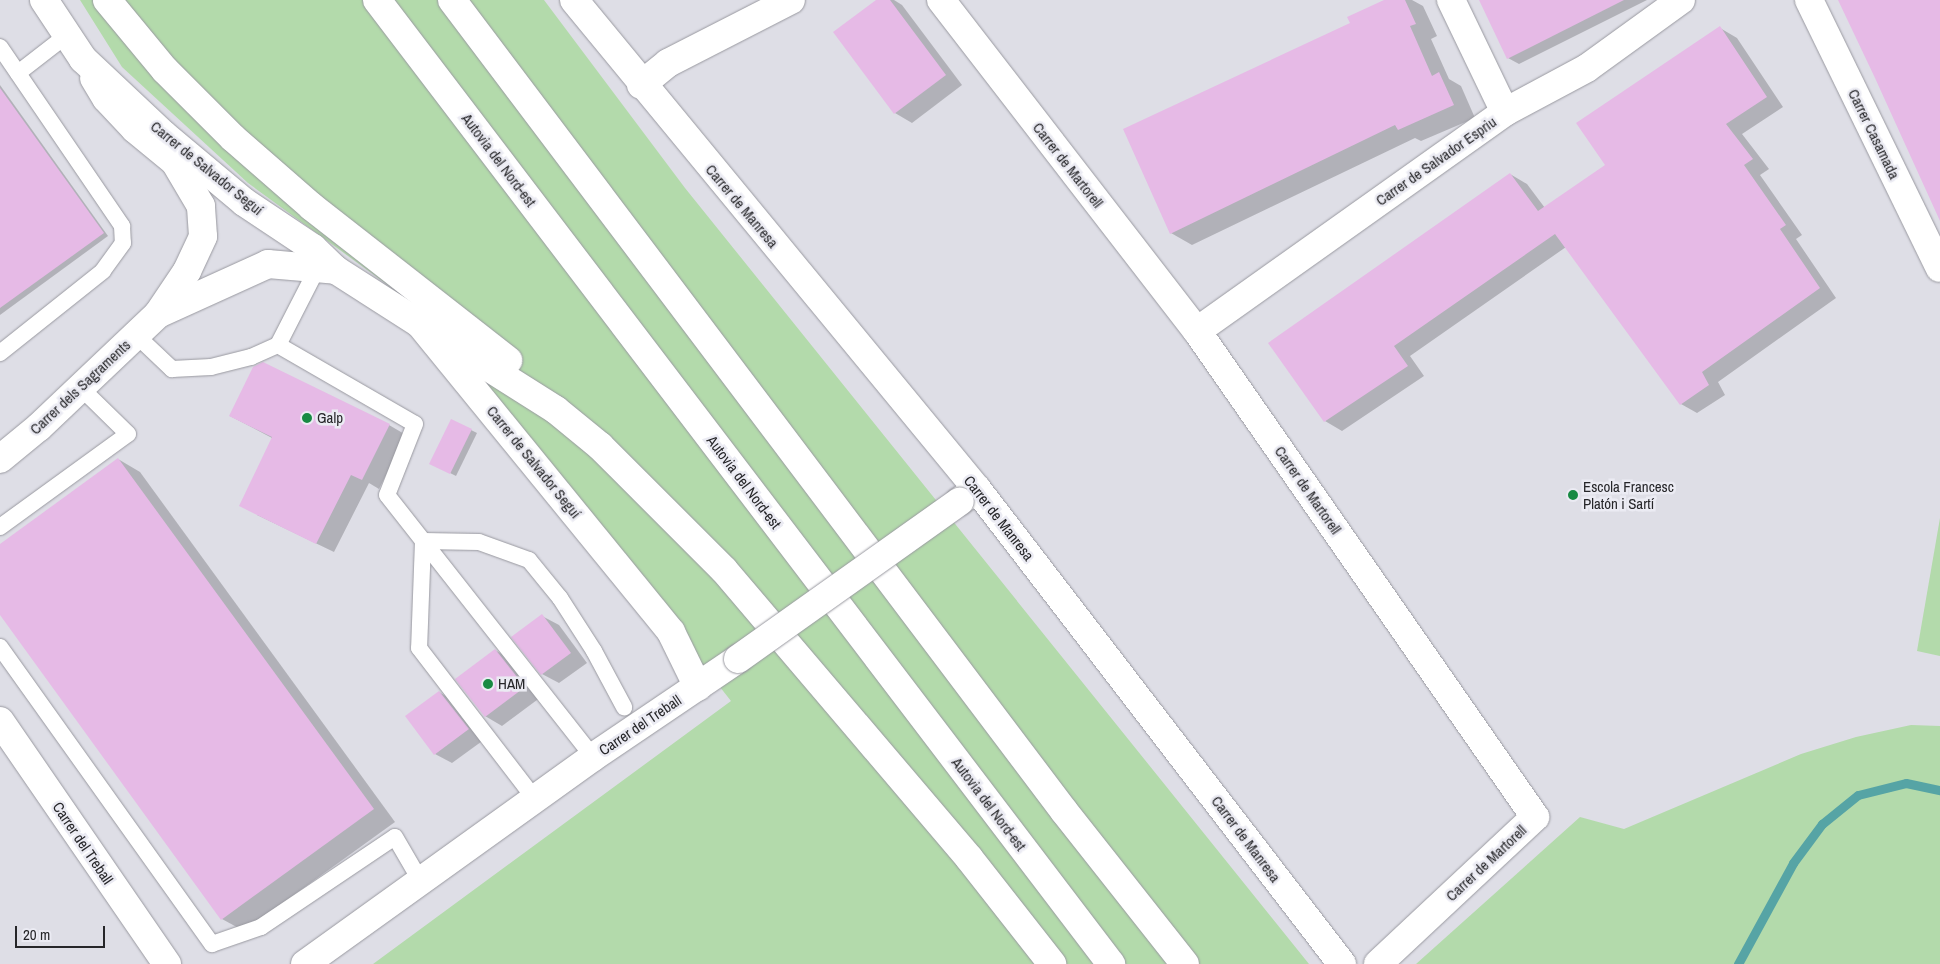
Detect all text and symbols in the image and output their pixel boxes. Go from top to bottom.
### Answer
street label: Carrer Casamada [1844,86,1904,182]
street label: Autovia del Nord-est [458,110,540,210]
street label: Carrer de Salvador Espriu [1372,113,1500,209]
street label: Carrer de Salvador Seguí [147,117,267,219]
street label: Carrer de Martorell [1029,119,1107,211]
street label: Carrer de Manresa [702,161,782,251]
street label: Carrer dels Sagraments [26,336,134,438]
street label: Carrer de Salvador Seguí [483,402,585,522]
place label: Galp [317,409,343,427]
marker: Galp [301,412,313,424]
street label: Autovia del Nord-est [703,432,785,532]
street label: Carrer de Martorell [1271,443,1345,537]
street label: Carrer de Manresa [960,472,1038,564]
place label: Escola Francesc Platón i Sartí [1583,477,1674,512]
marker: Escola Francesc Platón i Sartí [1567,489,1579,501]
place label: HAM [498,675,525,693]
marker: HAM [482,678,494,690]
street label: Carrer del Treball [595,691,685,759]
street label: Autovia del Nord-est [948,754,1030,854]
street label: Carrer de Manresa [1208,792,1284,886]
street label: Carrer del Treball [49,798,117,888]
street label: Carrer de Martorell [1442,821,1530,905]
scale bar [18,916,108,948]
text: 20 m [23,924,50,945]

